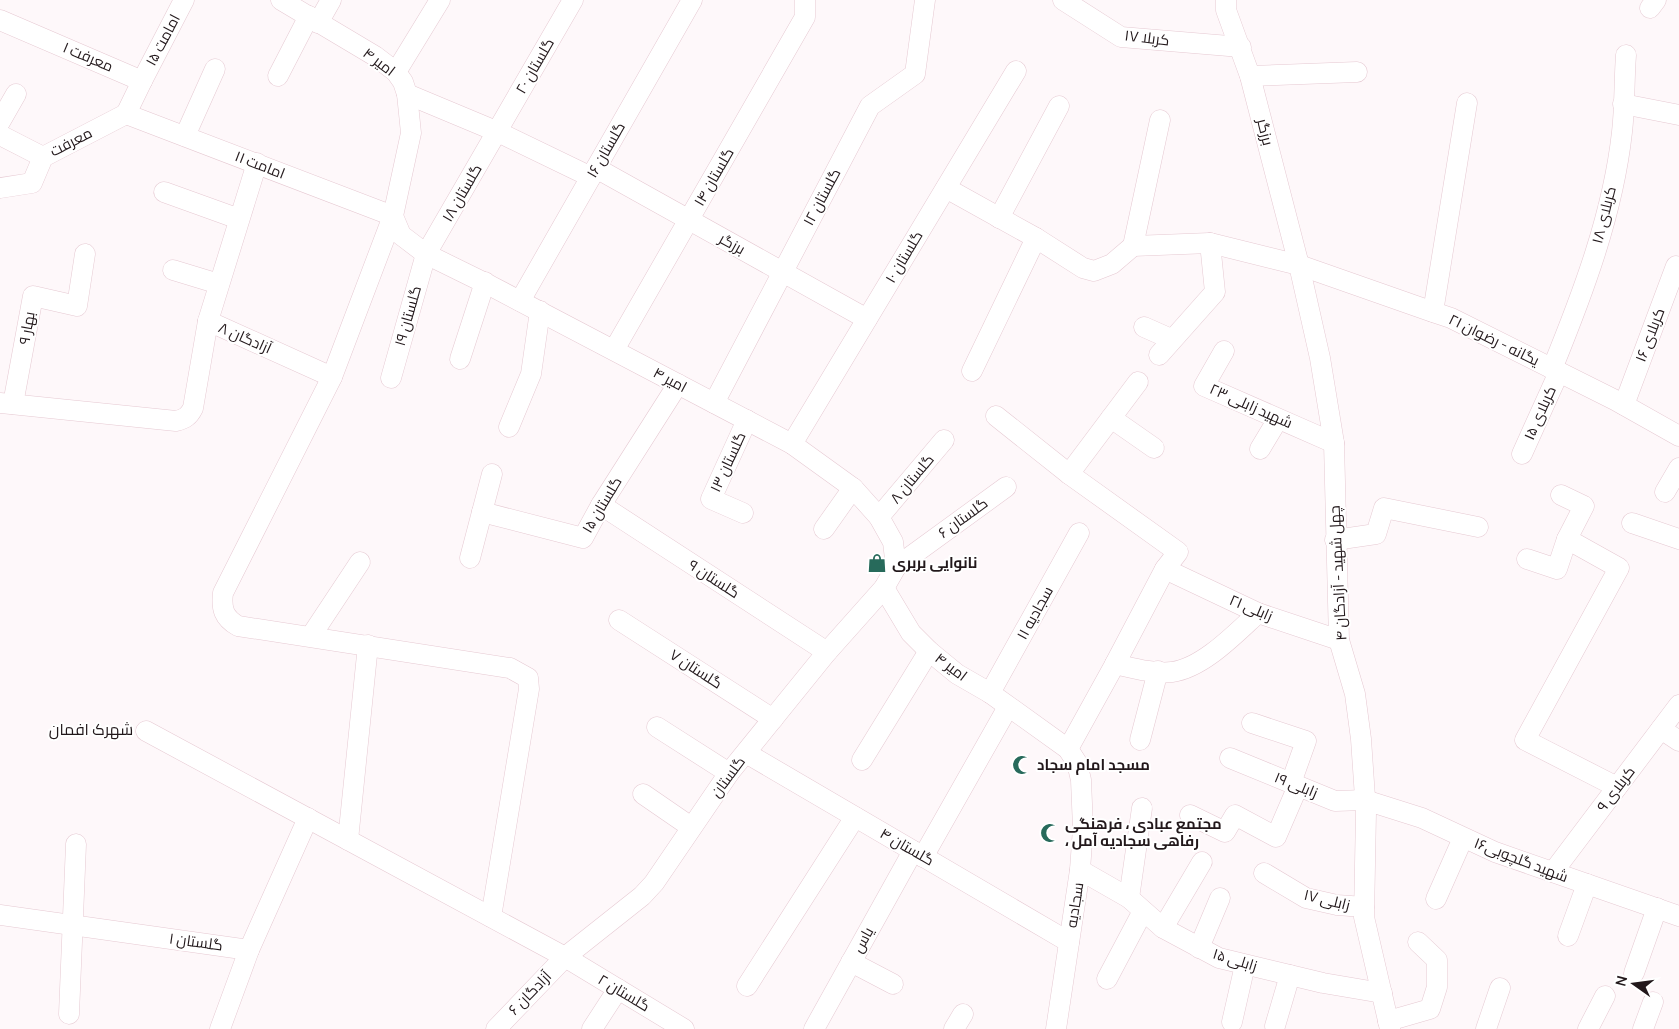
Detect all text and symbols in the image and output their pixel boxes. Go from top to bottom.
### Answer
street label: امامت ۱۵ [140,10,185,69]
street label: کربلا ۱۷ [1123,24,1171,51]
street label: گلستان ۲۰ [510,34,559,97]
street label: معرفت ۱ [60,37,117,76]
street label: امیر ۴ [359,43,400,81]
street label: برزگر [1252,115,1279,148]
street label: گلستان ۱۶ [581,118,630,182]
street label: معرفت [46,122,96,161]
street label: گلستان ۱۴ [688,144,739,210]
street label: امامت ۱۱ [232,145,288,184]
street label: گلستان ۱۸ [437,160,487,225]
street label: گلستان ۱۲ [798,164,845,229]
street label: کربلای ۱۸ [1586,184,1621,246]
street label: برزگر [714,227,749,259]
street label: گلستان ۱۰ [880,227,927,287]
street label: گلستان ۱۹ [389,283,426,349]
street label: کربلای ۱۶ [1630,305,1669,365]
street label: یگانه - رضوان ۲۱ [1445,309,1543,371]
street label: بهار ۹ [13,310,40,346]
street label: آزادگان ۸ [215,317,275,359]
street label: امیر ۴ [650,362,691,397]
street label: شهید زابلی ۲۳ [1206,378,1296,433]
street label: کربلای ۱۵ [1518,382,1561,443]
street label: گلستان ۱۳ [704,428,751,495]
street label: گلستان ۸ [885,449,939,508]
street label: گلستان ۱۵ [577,473,627,537]
street label: گلستان ۶ [934,492,992,543]
street label: چهل شهید - آزادگان ۴ [1323,505,1352,641]
shop icon: نانوایی بربری [866,552,888,574]
place label: نانوایی بربری [892,552,977,573]
street label: گلستان ۹ [685,554,744,603]
street label: سجادیه ۱۱ [1011,582,1058,643]
street label: زابلی ۲۱ [1226,589,1276,626]
street label: گلستان ۷ [666,644,727,693]
street label: امیر ۴ [931,648,972,686]
district label: شهرک افمان [49,718,133,740]
street label: گلستان [705,752,750,802]
mosque icon: مسجد امام سجاد [1011,754,1033,776]
place label: مسجد امام سجاد [1037,754,1150,775]
street label: کربلای ۹ [1592,762,1640,816]
street label: زابلی ۱۹ [1271,766,1321,803]
place label: مجتمع عبادی ، فرهنگی ، رفاهی سجادیه آمل [1065,813,1222,851]
mosque icon: مجتمع عبادی ، فرهنگی ، رفاهی سجادیه آمل [1039,822,1061,844]
street label: گلستان ۴ [876,823,938,871]
street label: شهید گلچوبی۱۶ [1471,832,1571,887]
street label: سجادیه [1061,881,1088,929]
street label: زابلی ۱۷ [1302,884,1352,915]
street label: یاس [847,923,878,956]
street label: گلستان ۱ [168,927,224,956]
street label: زابلی ۱۵ [1210,943,1260,976]
north arrow [1609,959,1659,1009]
street label: آزادگان ۶ [503,966,556,1019]
street label: گلستان ۲ [594,969,654,1016]
text: N [1610,974,1631,988]

